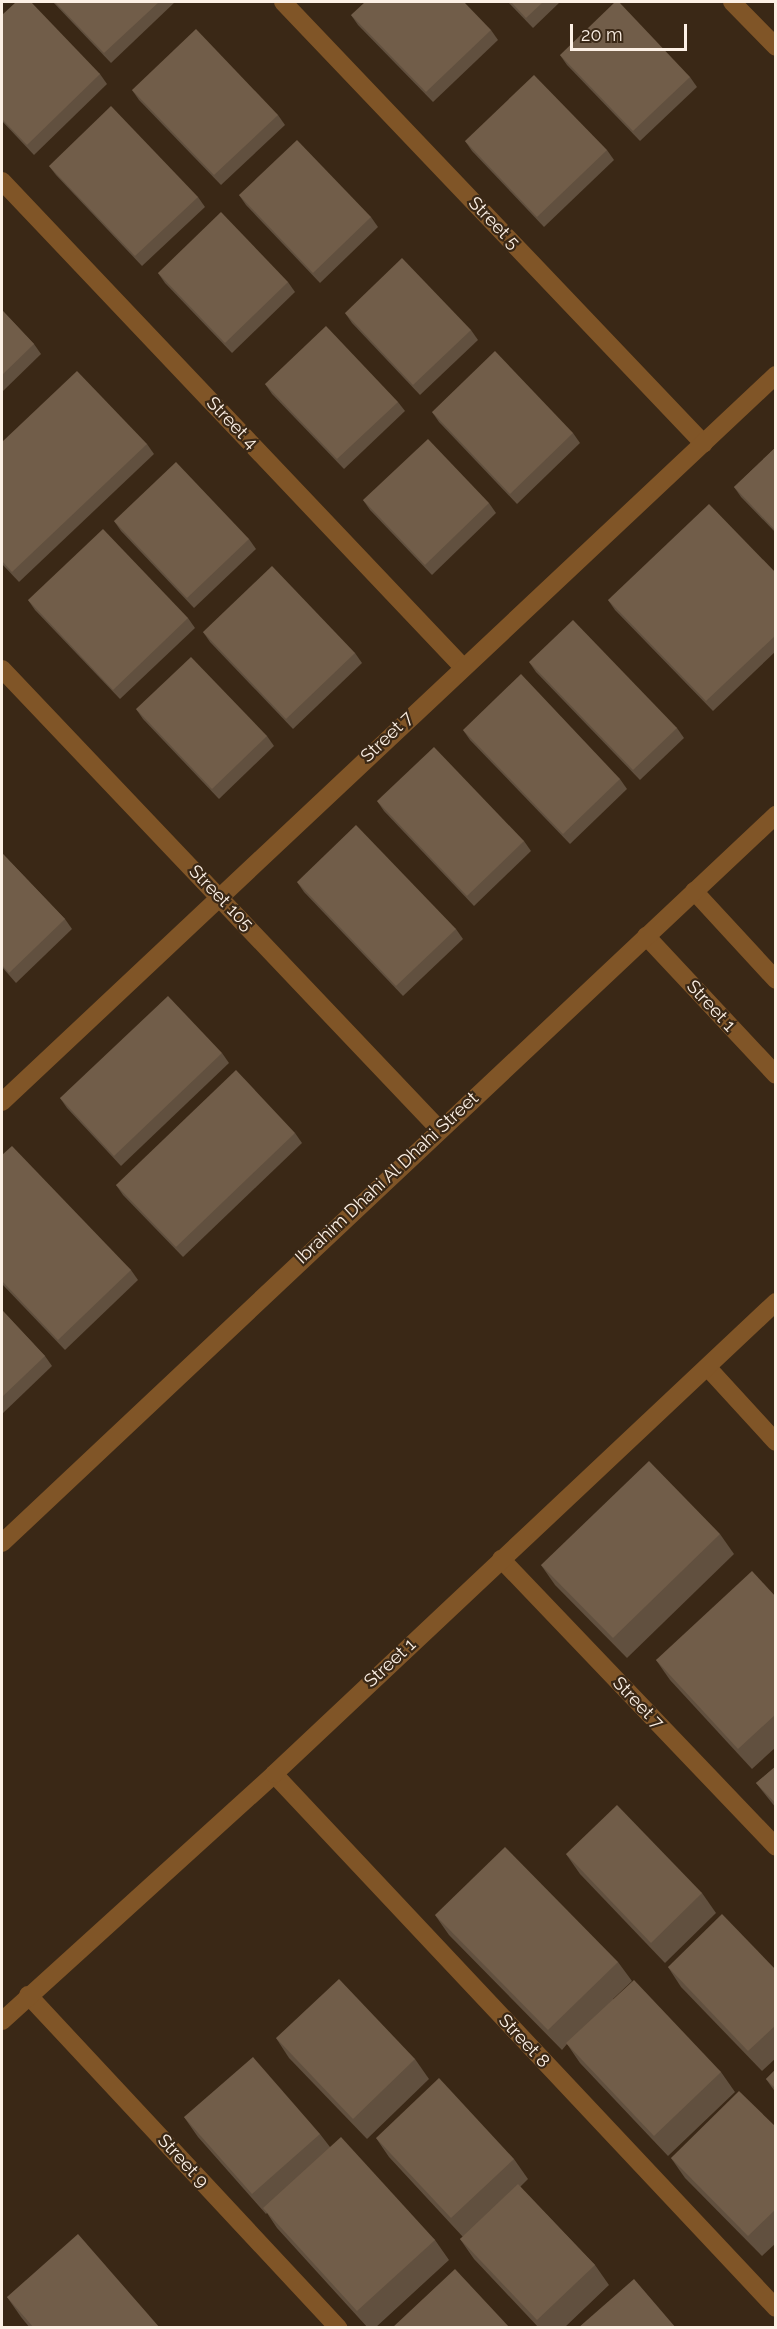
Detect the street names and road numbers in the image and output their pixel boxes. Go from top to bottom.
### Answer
street label: Street 5 [464,192,524,254]
street label: Street 4 [202,392,262,454]
street label: Street 7 [356,707,418,767]
street label: Street 105 [184,861,258,935]
street label: Street 1 [682,976,740,1036]
street label: Ibrahim Dhahi Al Dhahi Street [291,1087,483,1269]
street label: Street 1 [360,1634,420,1692]
street label: Street 7 [608,1672,668,1734]
street label: Street 8 [494,2010,554,2072]
street label: Street 9 [153,2130,213,2192]

